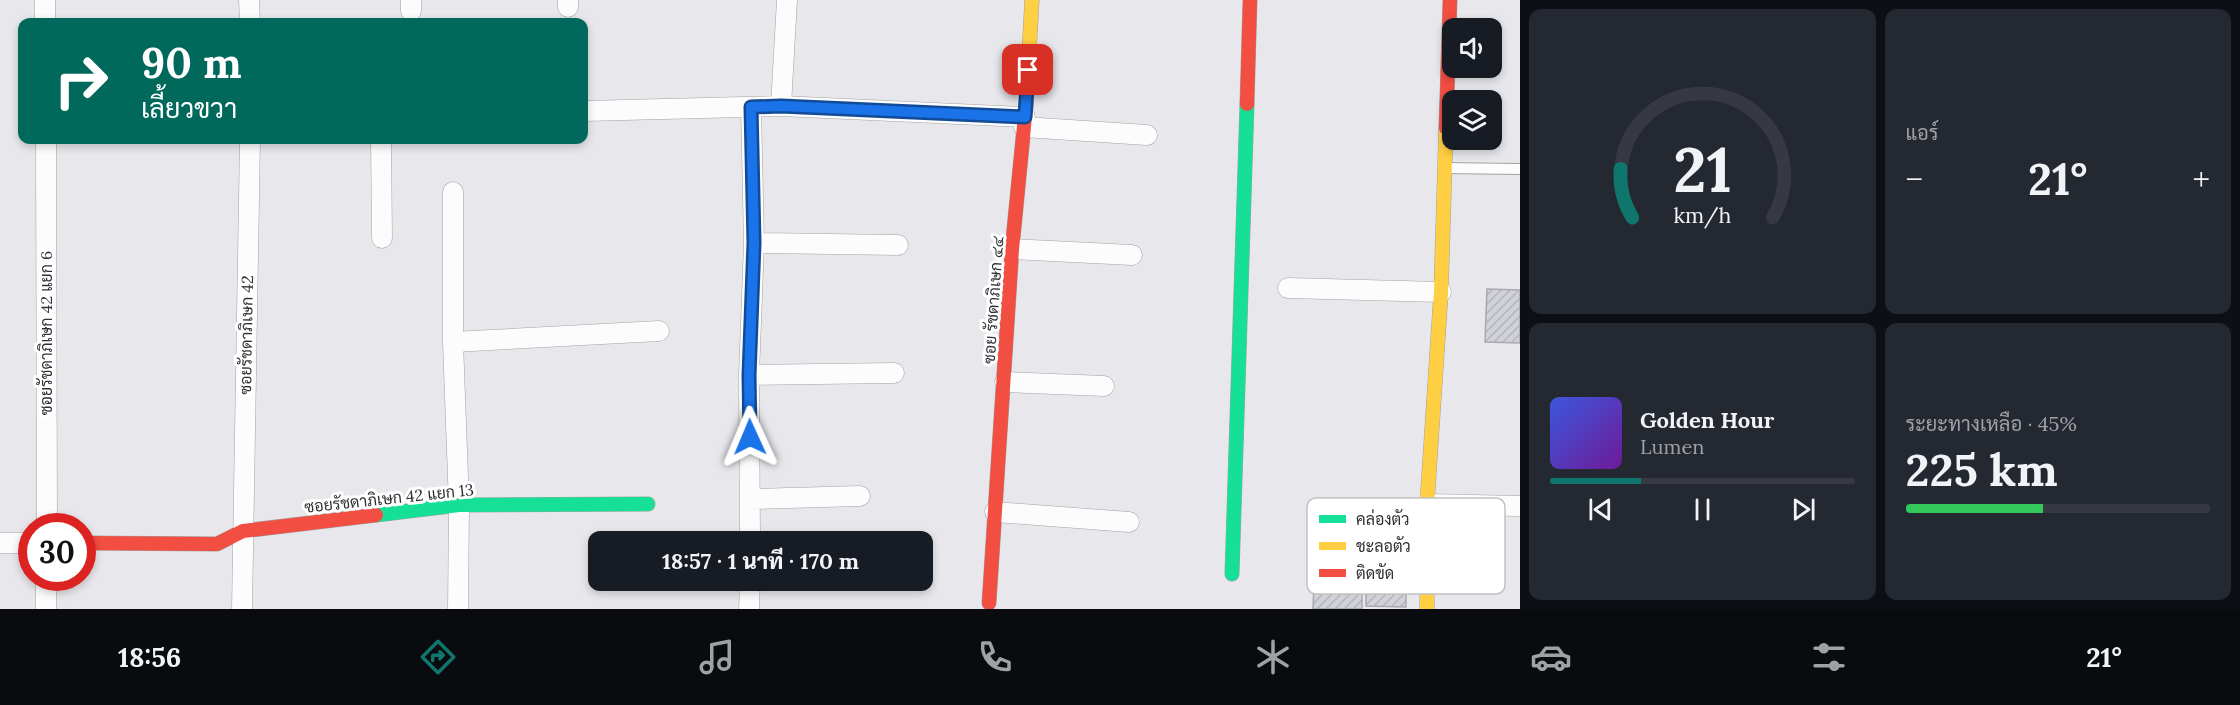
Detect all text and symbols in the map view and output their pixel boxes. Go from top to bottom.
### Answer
map controls [1442,18,1502,150]
button: sound [1442,18,1502,78]
text: 90 m [141,36,242,90]
icon: right [42,42,120,120]
pin [1002,44,1053,95]
icon: arrive [1011,53,1044,86]
button: layers [1442,90,1502,150]
text: เลี้ยวขวา [141,91,237,125]
text: แอร์ [1906,120,1939,145]
text: 21 [1673,129,1732,209]
text: 21° [2028,150,2087,207]
text: − [1906,158,1923,200]
text: + [2192,158,2210,200]
text: km/h [1673,202,1731,230]
street label: ซอย รัชดาภิเษก ๔๔ [979,234,1008,365]
street label: ซอยรัชดาภิเษก 42 แยก 6 [36,251,56,415]
street label: ซอยรัชดาภิเษก 42 [235,275,257,395]
position arrow [718,405,782,469]
text: Golden Hour [1640,406,1774,434]
text: ระยะทางเหลือ · 45% [1906,411,2077,436]
text: Lumen [1640,434,1704,459]
text: 225 km [1906,441,2058,498]
street label: ซอยรัชดาภิเษก 42 แยก 13 [303,479,475,517]
icon: previous [1584,493,1617,526]
icon: pause [1686,493,1719,526]
icon: next [1787,493,1820,526]
legend [1307,498,1505,594]
text: คล่องตัว [1356,509,1410,529]
speed limit sign: 30 [18,513,96,591]
text: ชะลอตัว [1356,536,1411,556]
text: 18:57 · 1 นาที · 170 m [662,547,859,575]
text: ติดขัด [1356,563,1394,583]
icon: directions [417,636,459,678]
icon: music [696,636,738,678]
icon: phone [974,636,1016,678]
icon: climate [1252,636,1294,678]
icon: car [1530,636,1572,678]
icon: filters [1808,636,1850,678]
text: 18:56 [118,640,181,674]
text: 21° [2086,640,2122,674]

